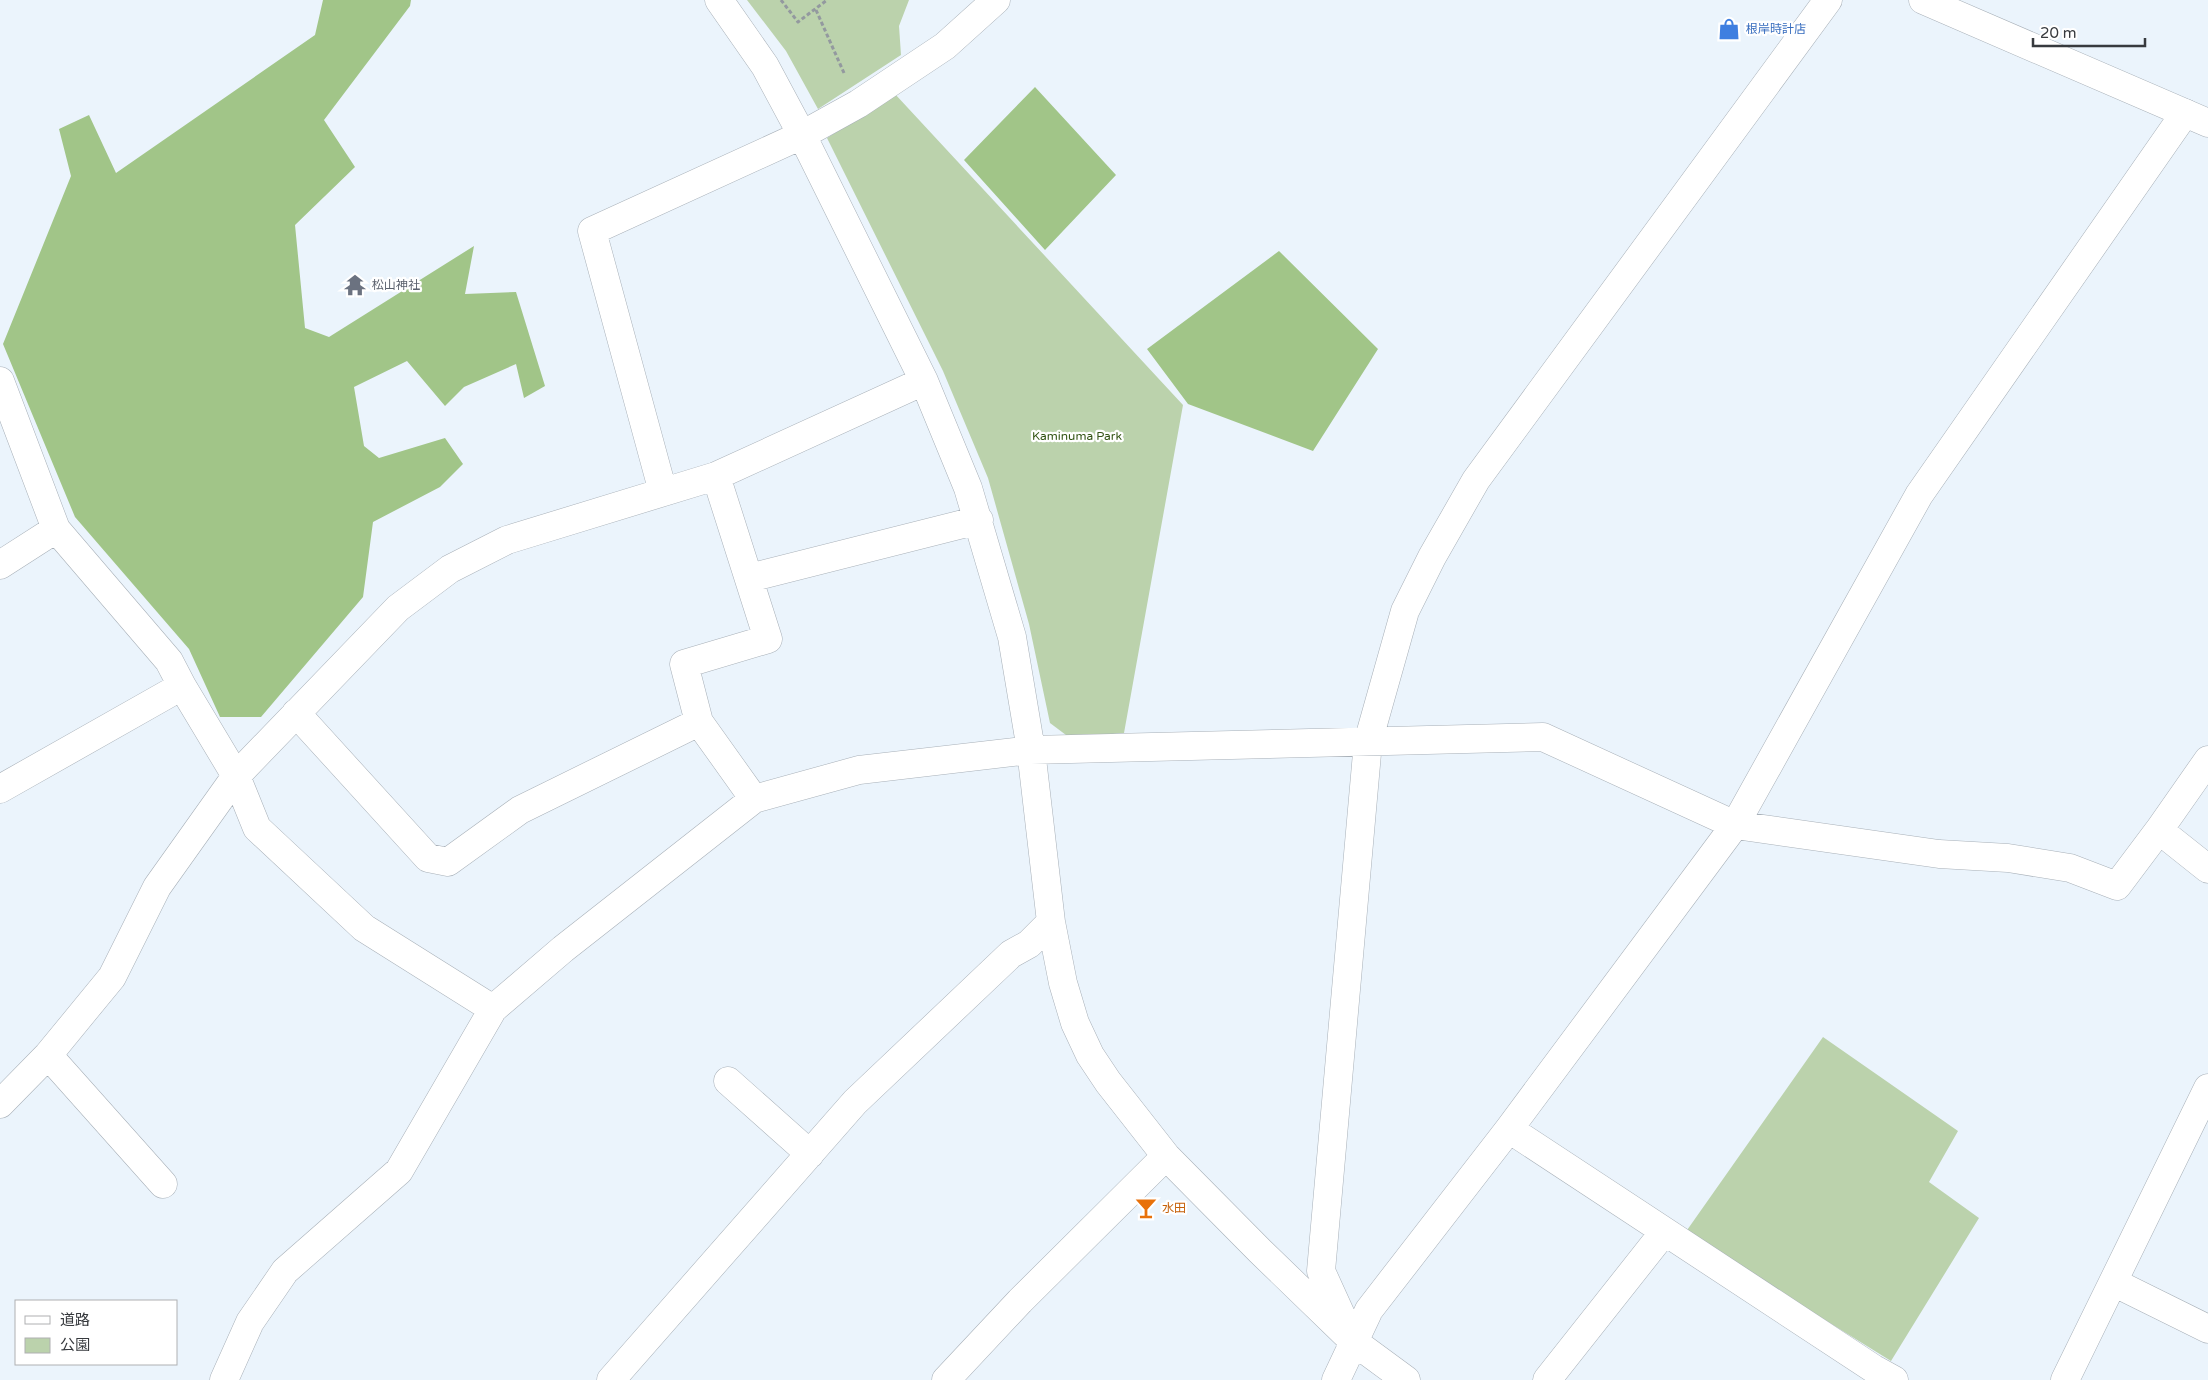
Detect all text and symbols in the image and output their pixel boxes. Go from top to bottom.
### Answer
scale bar [2033,15,2146,47]
shop icon: 根岸時計店 [1716,16,1742,42]
place label: 根岸時計店 [1746,22,1806,36]
text: 20 m [2040,24,2077,42]
temple icon: 松山神社 [342,272,368,298]
place label: 松山神社 [372,278,420,292]
park label: Kaminuma Park [1032,429,1122,443]
bar icon: 水田 [1133,1195,1159,1221]
place label: 水田 [1162,1201,1186,1215]
legend [15,1300,178,1365]
text: 道路 [60,1311,90,1329]
text: 公園 [60,1336,90,1354]

